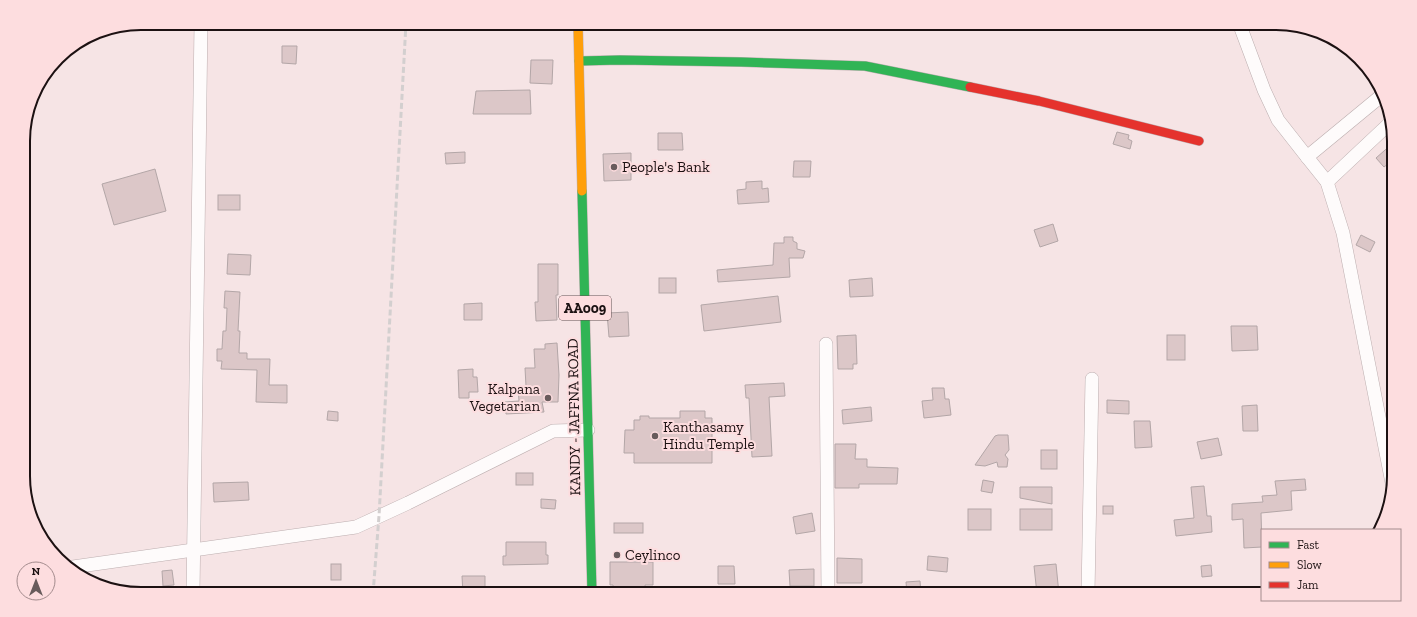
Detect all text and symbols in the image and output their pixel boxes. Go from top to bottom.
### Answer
place label: People's Bank [622,158,710,176]
marker: People's Bank [609,162,619,172]
road number: AA009 [559,296,611,320]
street label: KANDY - JAFFNA ROAD [564,338,584,496]
place label: Kalpana Vegetarian [469,380,540,415]
marker: Kalpana Vegetarian [543,393,553,403]
place label: Kanthasamy Hindu Temple [663,418,755,453]
marker: Kanthasamy Hindu Temple [650,431,660,441]
legend [1261,529,1401,601]
text: Fast [1297,538,1320,552]
place label: Ceylinco [625,546,681,564]
marker: Ceylinco [612,550,622,560]
text: Slow [1297,558,1323,572]
north arrow [16,561,56,601]
text: N [32,565,41,578]
text: Jam [1297,578,1319,592]

